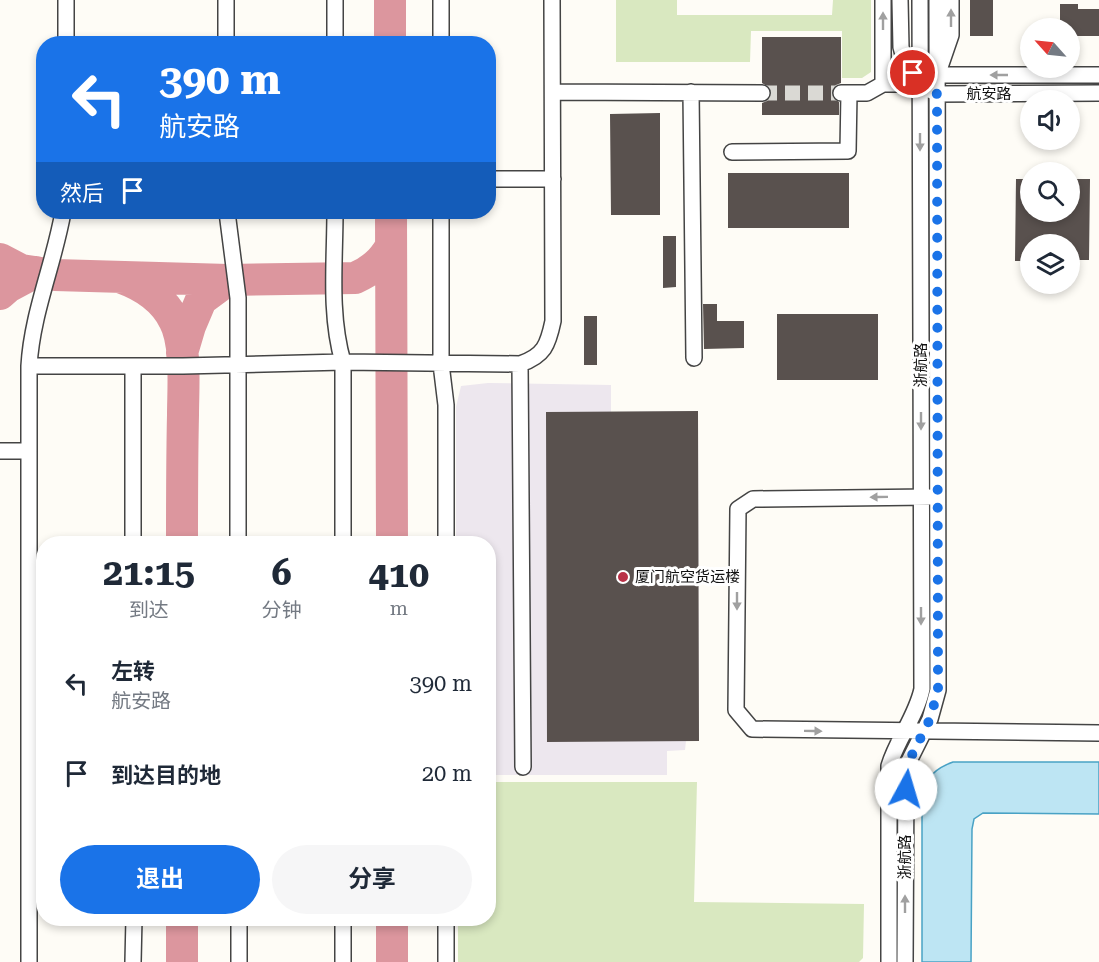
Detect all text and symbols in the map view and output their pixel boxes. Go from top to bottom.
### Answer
one-way arrow [946,8,956,27]
one-way arrow [878,12,888,31]
north arrow [1020,18,1080,78]
map controls [1020,18,1080,294]
pin [887,47,938,98]
text: 390 m [159,55,281,104]
icon: arrive [896,56,929,89]
icon: left [60,60,138,138]
one-way arrow [989,70,1008,80]
street label: 航安路 [966,85,1012,103]
button: sound [1020,90,1080,150]
text: 航安路 [159,111,240,143]
one-way arrow [915,133,925,152]
button: search [1020,162,1080,222]
icon: arrive [116,174,149,207]
text: 然后 [60,181,104,206]
button: layers [1020,234,1080,294]
street label: 浙航路 [912,342,930,388]
one-way arrow [916,412,926,431]
one-way arrow [870,492,889,502]
text: 21:15 [103,552,195,594]
text: 6 [272,552,292,594]
text: 410 [369,554,429,596]
place label: 厦门航空货运楼 [635,568,740,586]
marker: 厦门航空货运楼 [616,570,630,584]
one-way arrow [732,592,742,611]
text: m [390,596,408,620]
text: 到达 [129,598,169,622]
text: 分钟 [262,598,302,622]
one-way arrow [916,607,926,626]
text: 左转 [111,659,155,684]
icon: left [60,667,93,700]
text: 390 m [409,671,472,696]
text: 航安路 [111,689,171,713]
one-way arrow [804,726,823,735]
icon: arrive [60,757,93,790]
position arrow [874,757,938,821]
text: 20 m [422,761,472,786]
text: 到达目的地 [111,763,221,788]
street label: 浙航路 [896,834,914,880]
button: 退出 [60,845,260,914]
button: 分享 [272,845,472,914]
one-way arrow [900,894,910,913]

